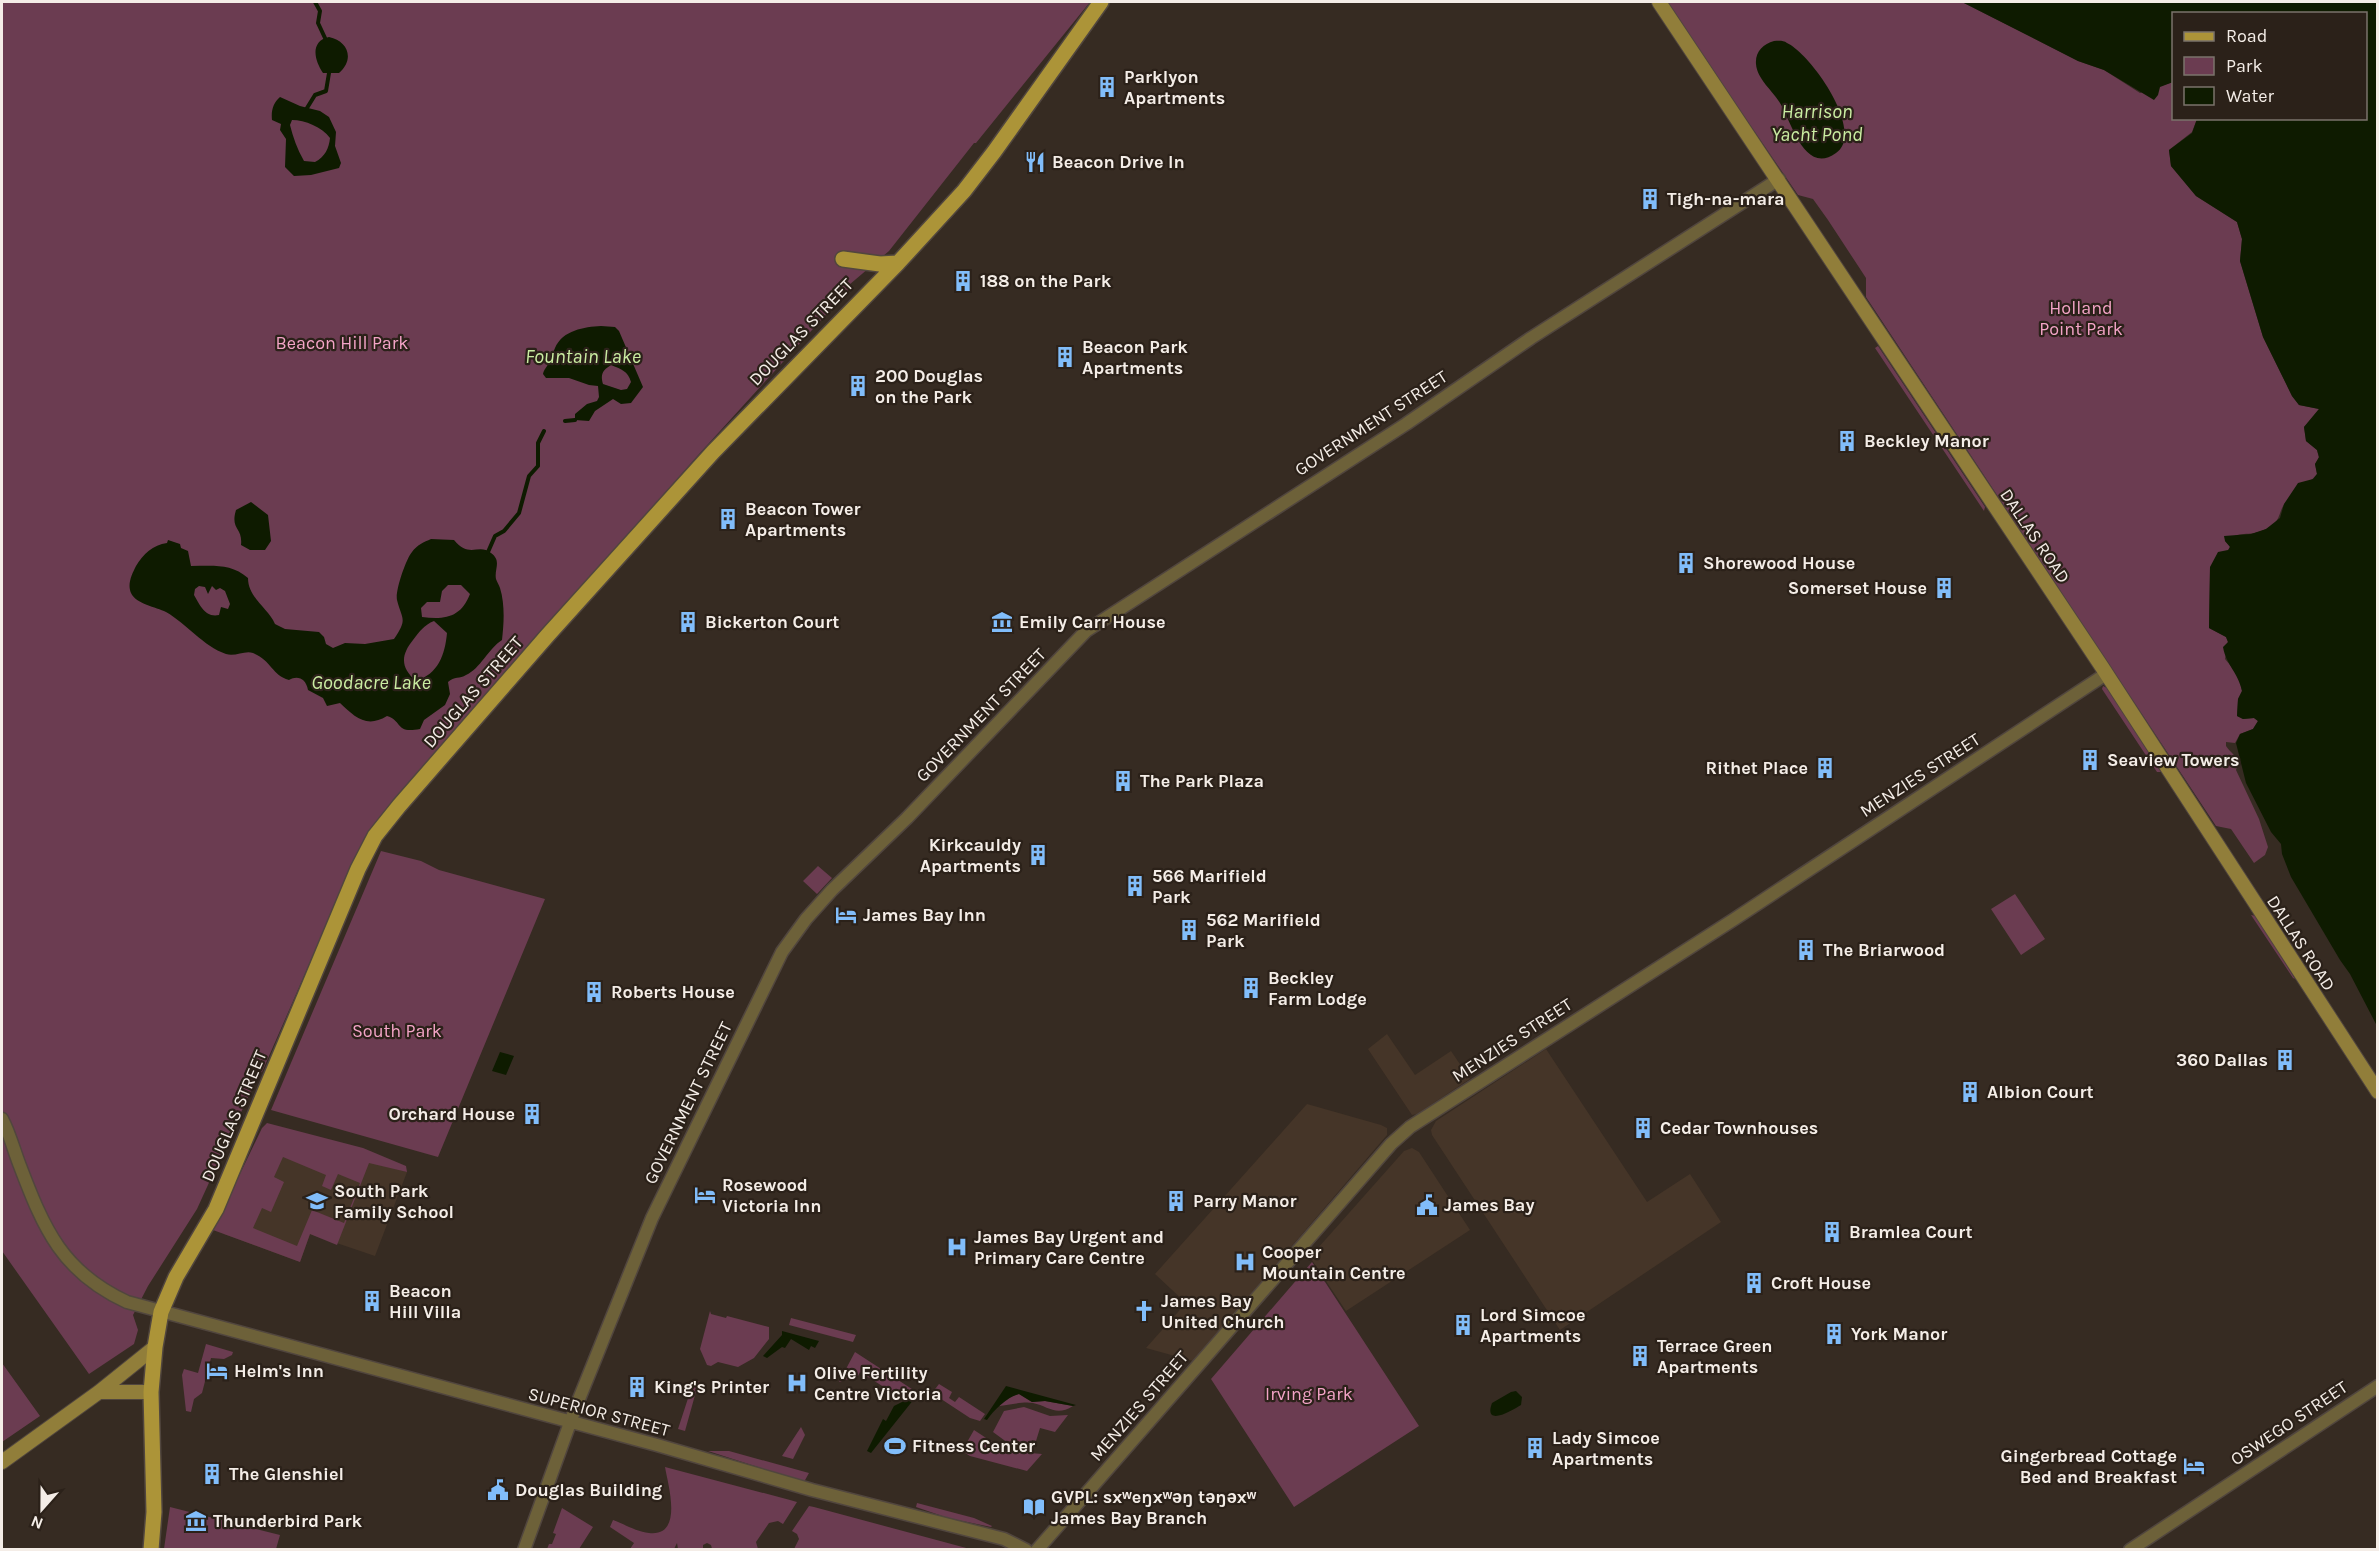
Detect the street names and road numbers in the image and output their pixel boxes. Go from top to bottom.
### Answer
street label: DOUGLAS STREET [744,274,858,390]
street label: GOVERNMENT STREET [1290,365,1452,481]
street label: DALLAS ROAD [1995,484,2075,588]
street label: DOUGLAS STREET [418,632,528,752]
street label: GOVERNMENT STREET [911,643,1051,787]
street label: MENZIES STREET [1856,728,1984,822]
street label: DALLAS ROAD [2262,891,2340,995]
street label: MENZIES STREET [1448,993,1576,1087]
street label: GOVERNMENT STREET [639,1018,737,1188]
street label: DOUGLAS STREET [196,1047,272,1185]
street label: MENZIES STREET [1085,1346,1193,1466]
street label: OSWEGO STREET [2226,1376,2352,1470]
street label: SUPERIOR STREET [526,1382,672,1442]

